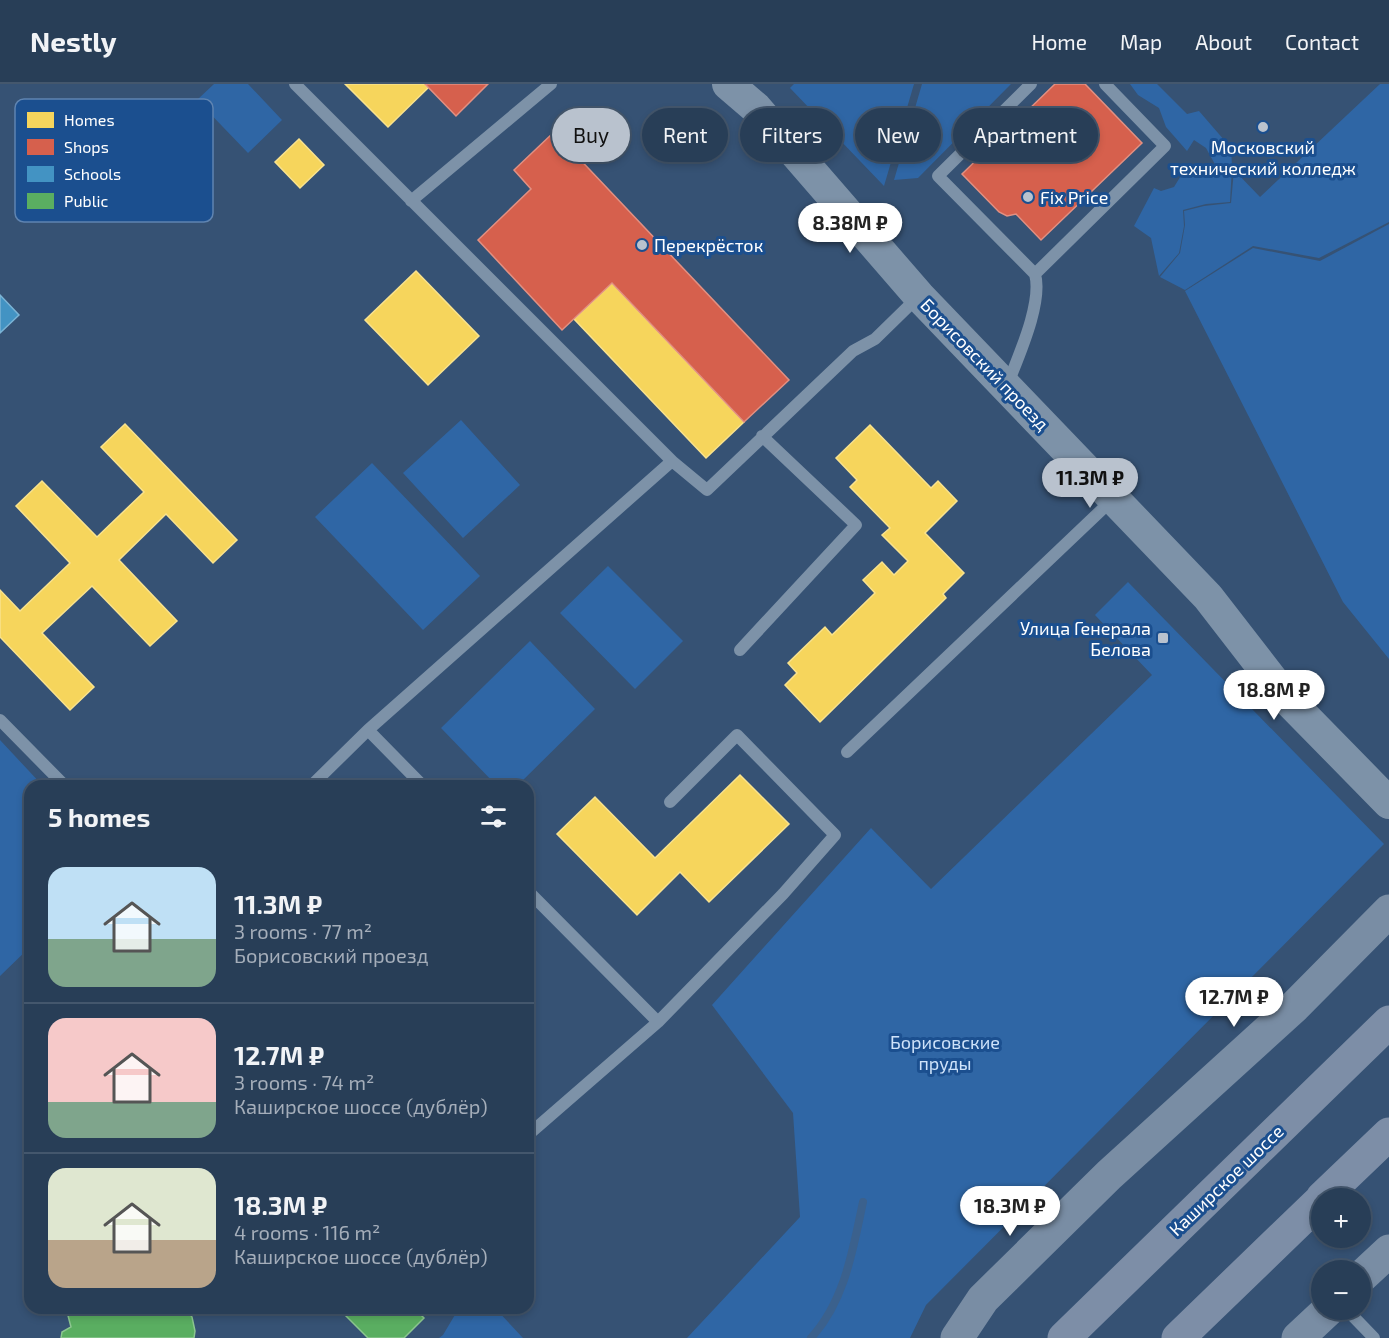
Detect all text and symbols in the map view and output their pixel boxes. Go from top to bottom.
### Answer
text: Nestly [30,24,117,58]
text: Home [1031,29,1087,54]
text: Map [1120,29,1162,54]
text: About [1195,29,1252,54]
text: Contact [1285,29,1359,54]
legend [15,99,213,222]
chip: Buy [552,108,630,162]
chip: Rent [642,108,728,162]
chip: Filters [740,108,843,162]
chip: New [855,108,941,162]
chip: Apartment [953,108,1098,162]
text: Homes [64,110,115,129]
marker: Московский технический колледж [1256,120,1270,134]
place label: Московский технический колледж [1170,136,1356,179]
text: Shops [64,137,109,156]
text: Schools [64,164,121,183]
place label: Fix Price [1040,186,1108,208]
marker: Fix Price [1021,190,1035,204]
text: Public [64,191,108,210]
pin: 8.38M ₽ [795,203,905,254]
text: 8.38M ₽ [812,210,888,234]
place label: Перекрёсток [654,234,764,256]
marker: Перекрёсток [635,238,649,252]
street label: Борисовский проезд [916,293,1054,435]
pin: 11.3M ₽ [1035,458,1145,509]
text: 11.3M ₽ [1056,465,1124,489]
place label: Улица Генерала Белова [1020,617,1151,660]
marker: Улица Генерала Белова [1156,631,1170,645]
pin: 18.8M ₽ [1219,670,1329,721]
text: 18.8M ₽ [1238,677,1310,701]
icon: filters [477,800,510,833]
text: 5 homes [48,801,150,832]
text: 11.3M ₽ [234,888,322,919]
icon: home [96,891,168,963]
text: 3 rooms · 77 m² [234,919,372,943]
text: Борисовский проезд [234,943,428,967]
pin: 12.7M ₽ [1179,977,1289,1028]
text: 12.7M ₽ [1199,984,1269,1008]
park label: Борисовские пруды [890,1031,1000,1074]
text: 12.7M ₽ [234,1039,324,1070]
icon: home [96,1042,168,1114]
text: 3 rooms · 74 m² [234,1070,374,1094]
text: Каширское шоссе (дублёр) [234,1094,488,1118]
street label: Каширское шоссе [1164,1120,1288,1240]
pin: 18.3M ₽ [955,1186,1065,1237]
map controls [1311,1188,1371,1320]
button: + [1311,1188,1371,1248]
text: 18.3M ₽ [234,1189,327,1220]
icon: home [96,1192,168,1264]
text: 18.3M ₽ [974,1193,1046,1217]
text: 4 rooms · 116 m² [234,1220,380,1244]
text: Каширское шоссе (дублёр) [234,1244,488,1268]
button: − [1311,1260,1371,1320]

